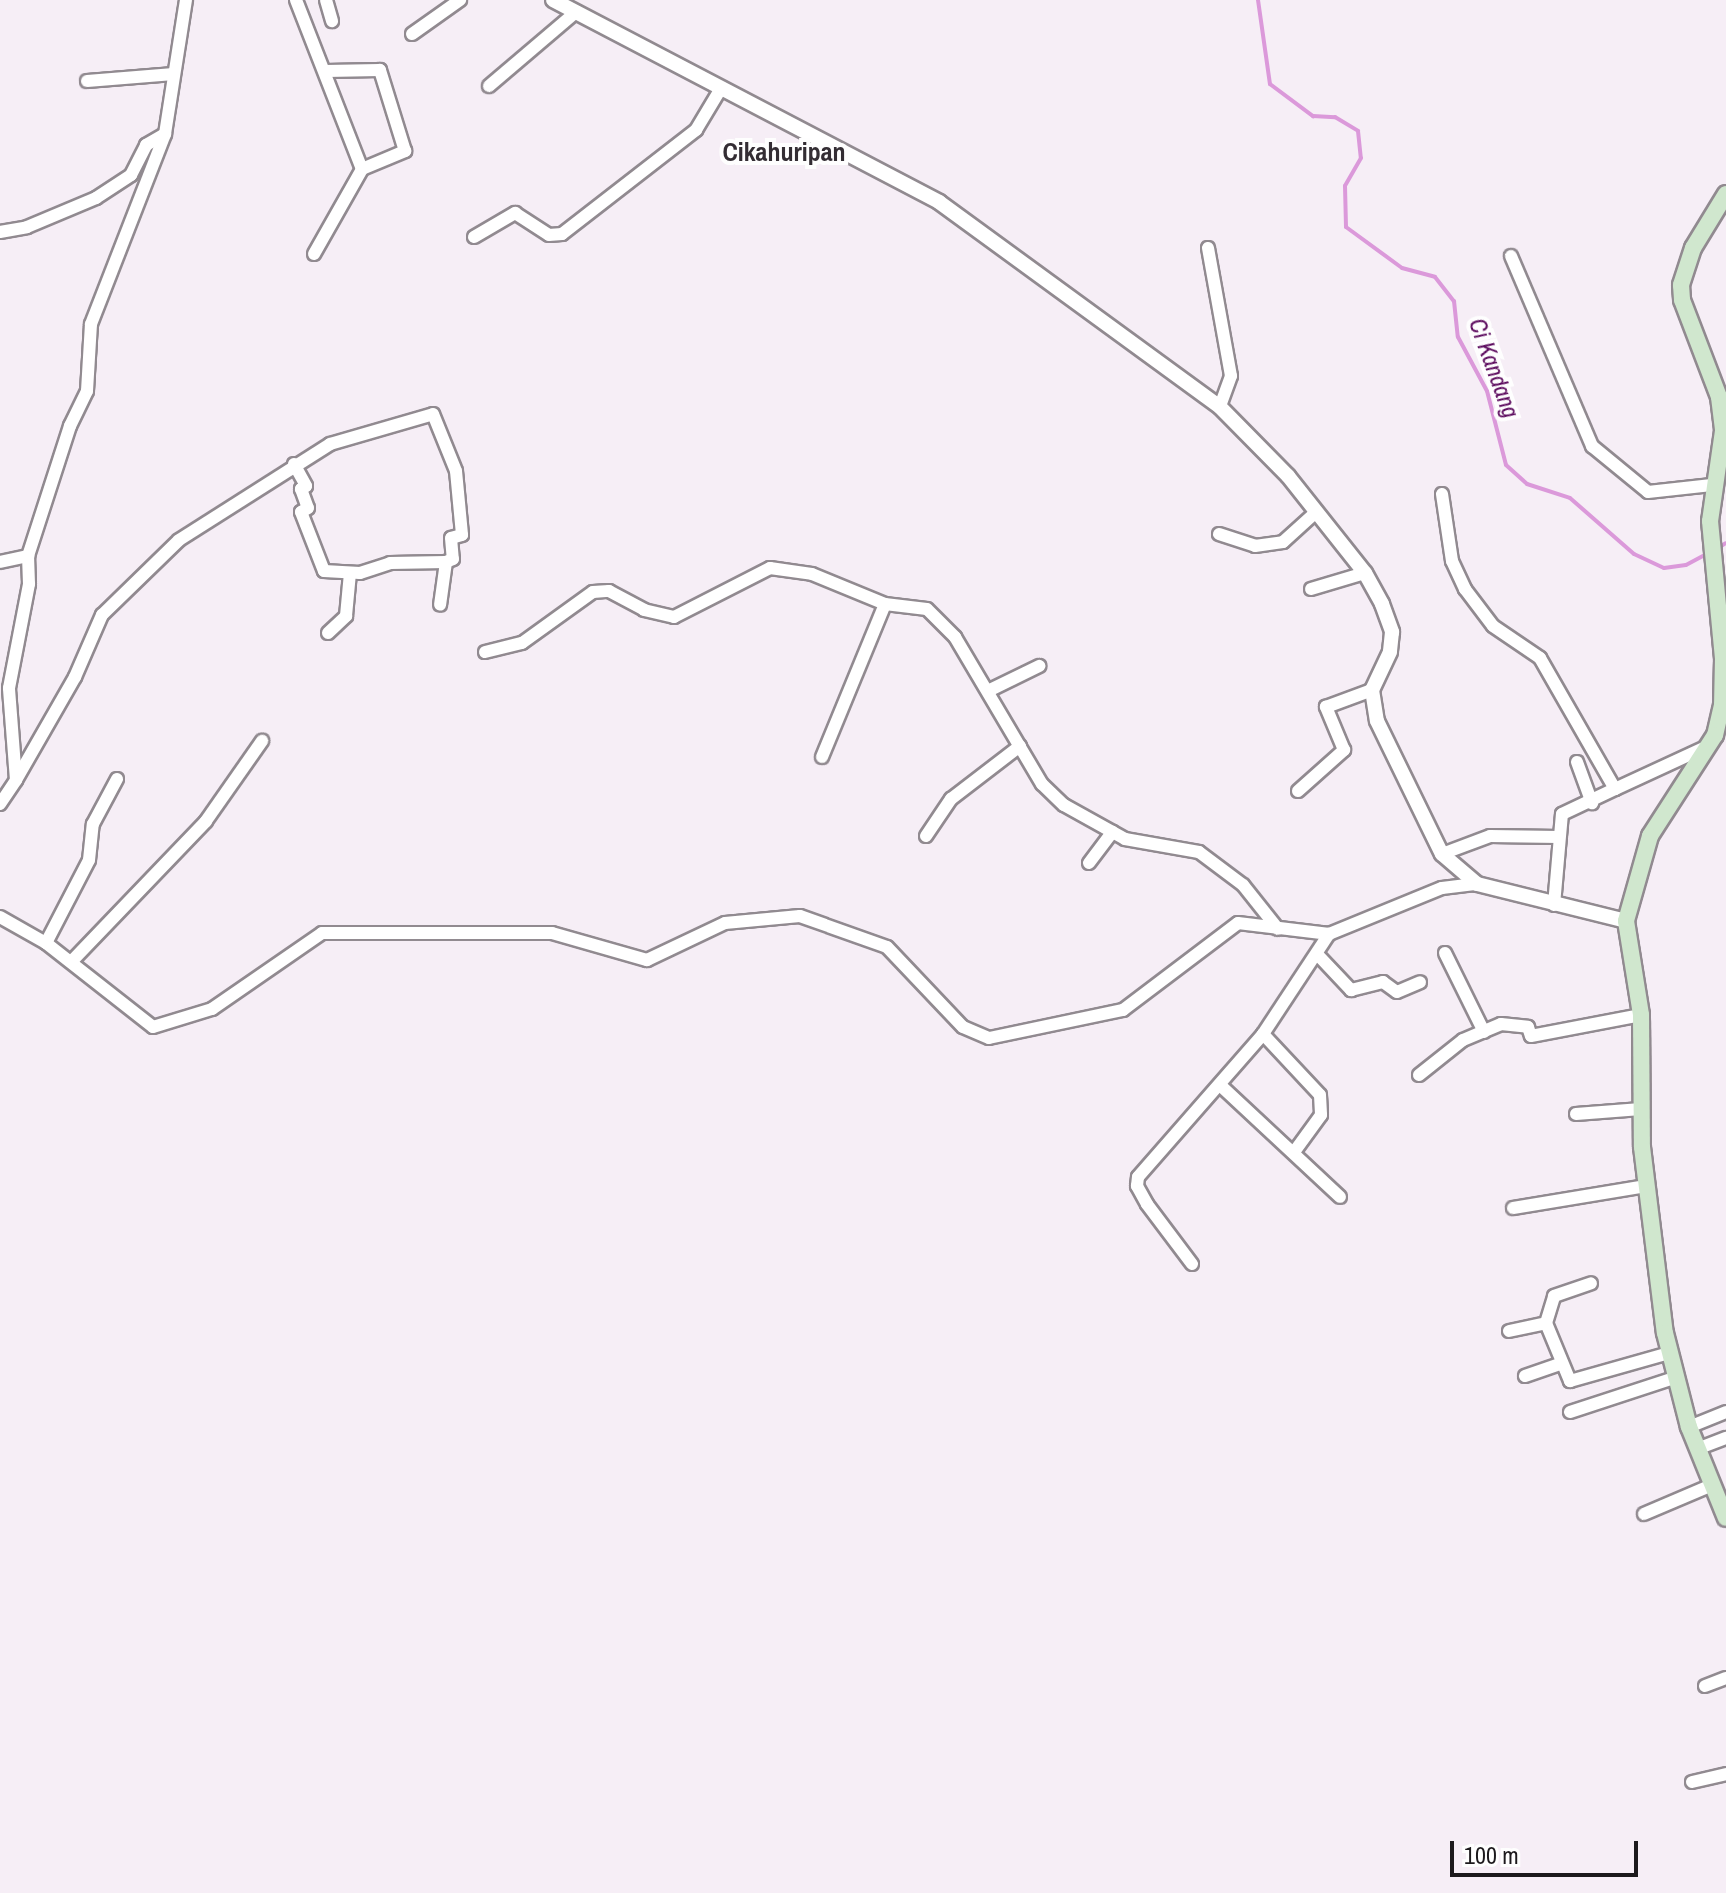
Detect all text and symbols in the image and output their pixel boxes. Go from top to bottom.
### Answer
district label: Cikahuripan [722,136,846,168]
water label: Ci Kandang [1463,314,1525,422]
scale bar [1454,1825,1642,1875]
text: 100 m [1464,1839,1519,1871]

